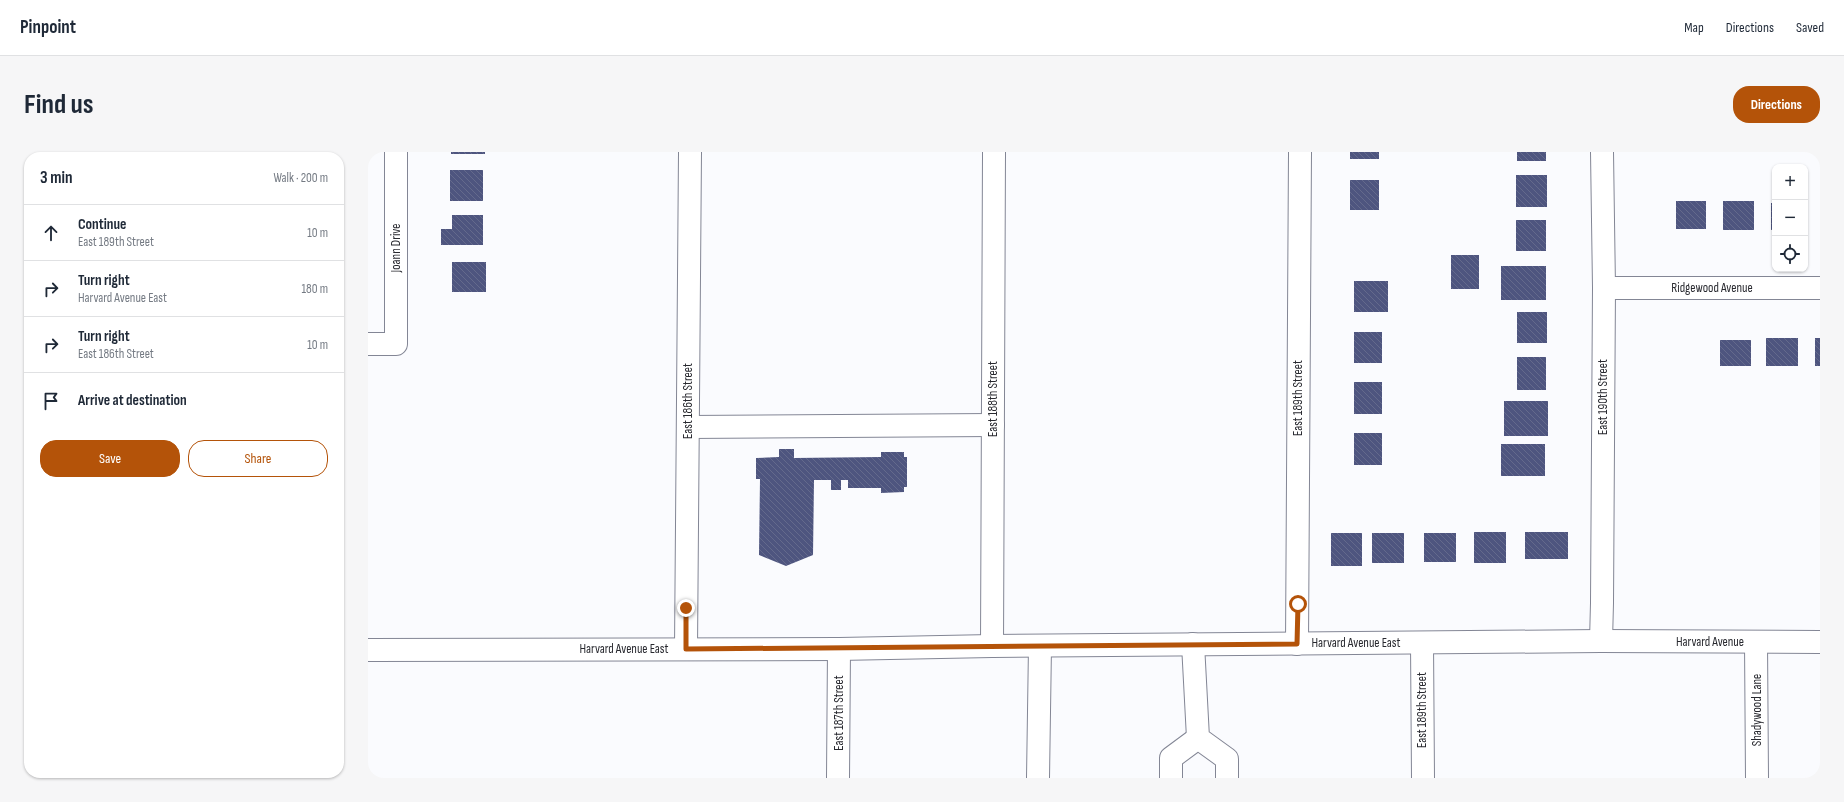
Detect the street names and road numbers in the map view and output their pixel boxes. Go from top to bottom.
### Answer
street label: Joann Drive [388,224,404,273]
street label: Ridgewood Avenue [1671,280,1753,296]
street label: East 190th Street [1595,359,1611,435]
street label: East 189th Street [1290,360,1306,436]
street label: East 188th Street [985,361,1001,437]
street label: East 186th Street [680,363,696,439]
street label: Harvard Avenue [1676,634,1744,650]
street label: Harvard Avenue East [1312,635,1401,651]
street label: Harvard Avenue East [580,641,669,657]
street label: East 189th Street [1414,672,1430,748]
street label: Shadywood Lane [1749,674,1765,746]
street label: East 187th Street [831,675,847,751]

